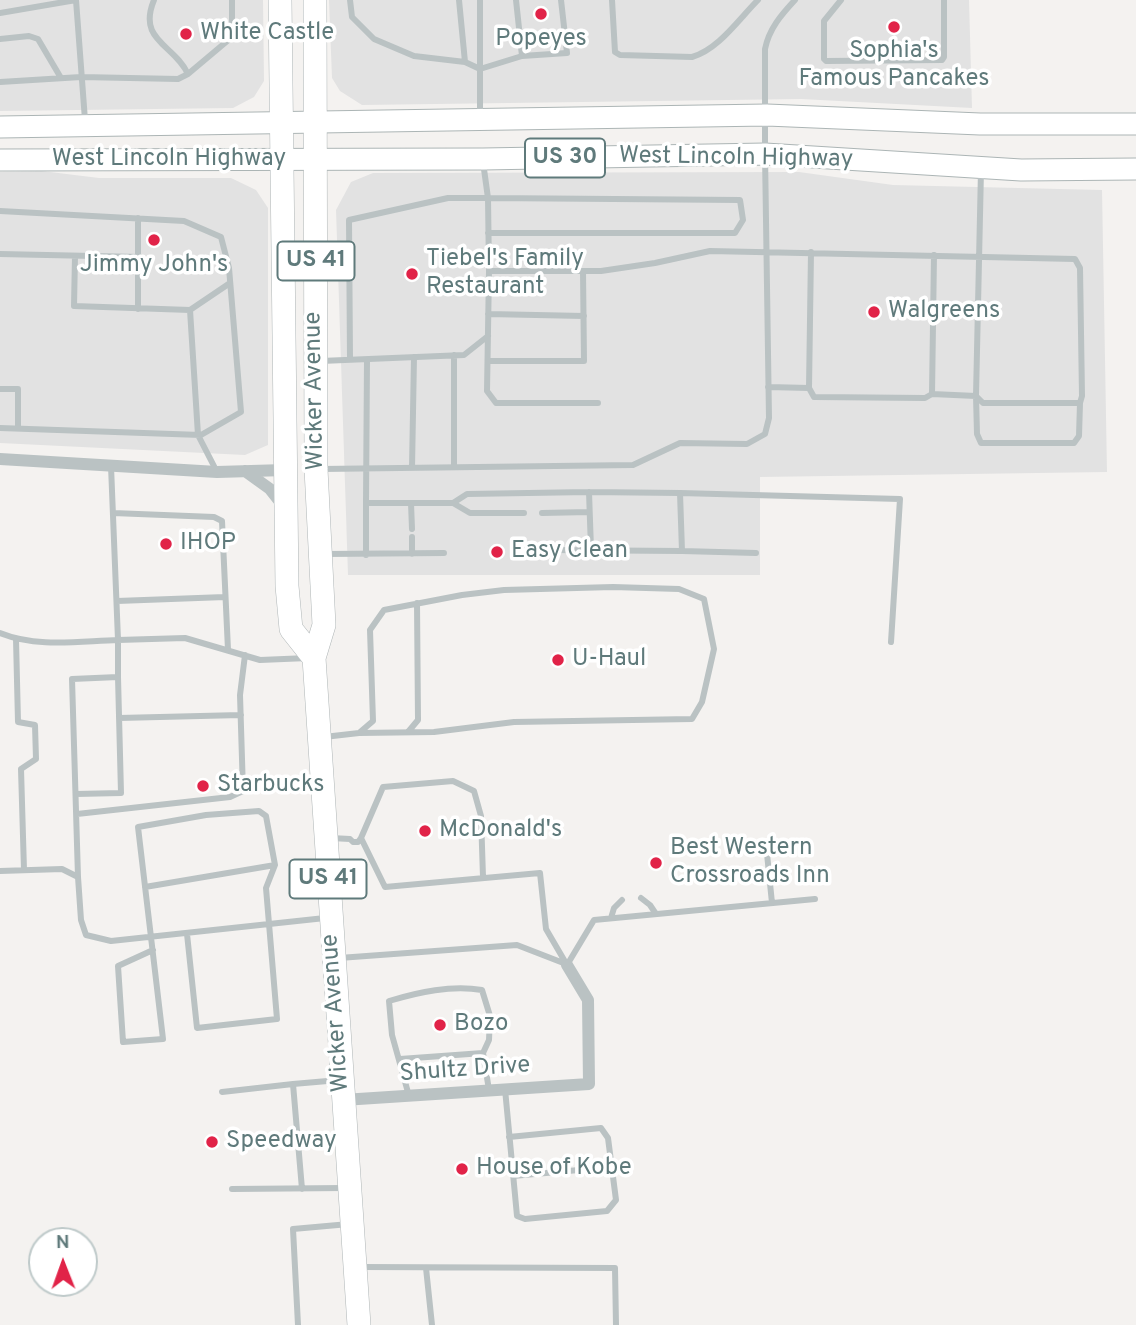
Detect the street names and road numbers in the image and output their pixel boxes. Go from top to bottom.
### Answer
road number: US 30 [525,139,605,178]
street label: West Lincoln Highway [619,143,853,175]
street label: West Lincoln Highway [52,146,286,174]
road number: US 41 [278,242,354,280]
street label: Wicker Avenue [300,311,332,471]
road number: US 41 [290,860,366,898]
street label: Wicker Avenue [317,933,357,1093]
street label: Shultz Drive [399,1052,531,1090]

